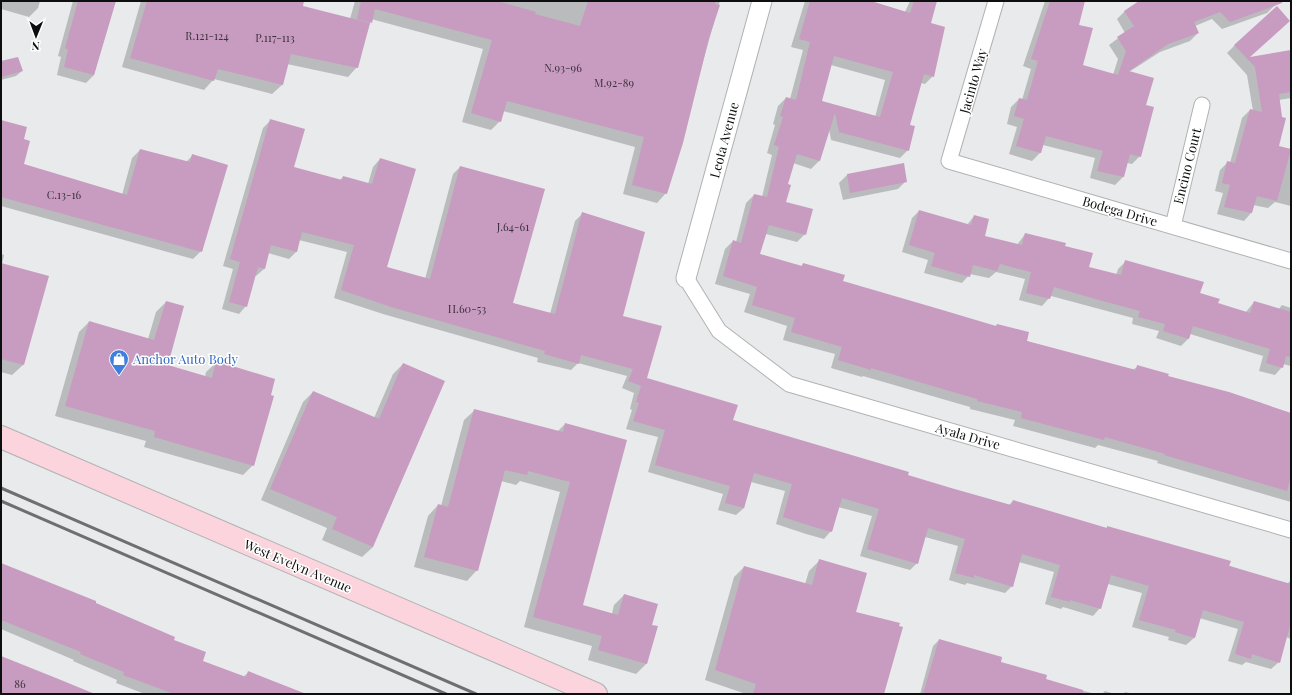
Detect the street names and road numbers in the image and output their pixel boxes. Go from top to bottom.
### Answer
street label: Jacinto Way [955,46,990,116]
street label: Leota Avenue [705,100,742,180]
street label: Encino Court [1169,126,1204,206]
street label: Bodega Drive [1081,192,1160,229]
street label: Ayala Drive [933,418,1003,453]
street label: West Evelyn Avenue [241,535,355,596]

